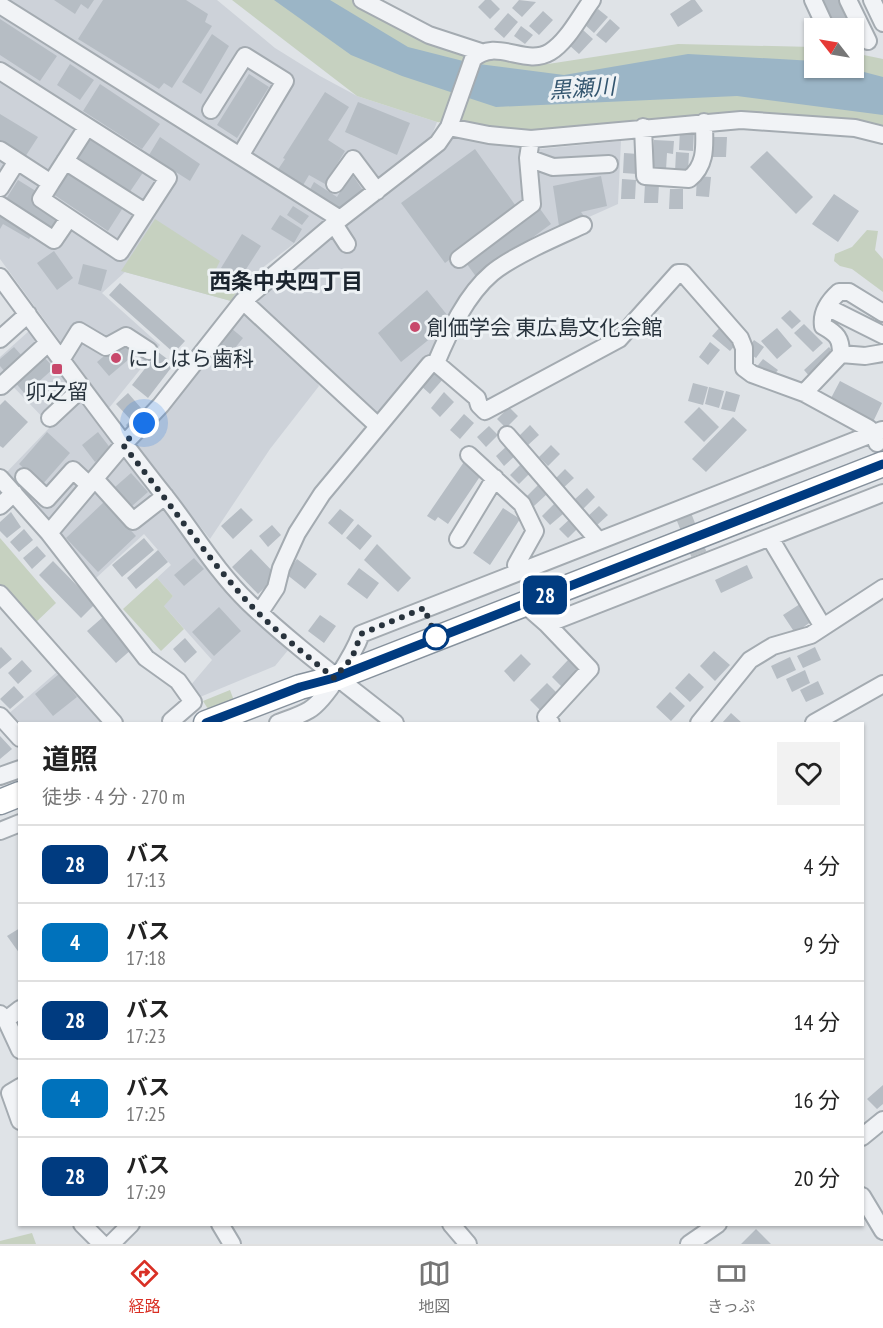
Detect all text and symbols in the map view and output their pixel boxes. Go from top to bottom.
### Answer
north arrow [804,18,864,78]
map controls [804,18,864,78]
water label: 黒瀬川 [548,72,618,104]
district label: 西条中央四丁目 [209,267,363,295]
place label: 創価学会 東広島文化会館 [427,314,662,341]
marker: 創価学会 東広島文化会館 [408,320,422,334]
place label: にしはら歯科 [128,345,254,372]
marker: にしはら歯科 [109,351,123,365]
marker: 卯之留 [50,362,64,376]
place label: 卯之留 [26,378,89,405]
your location [129,408,159,438]
line badge: 28 [518,576,572,614]
text: 28 [535,582,555,609]
unlabelled marker [423,624,449,650]
text: 道照 [42,740,98,777]
button: heart [777,742,840,805]
text: 徒歩 · 4 分 · 270 m [42,784,185,810]
text: バス [126,839,170,867]
text: 28 [65,851,85,878]
text: 4 分 [803,852,840,880]
text: 17:13 [126,867,166,893]
text: バス [126,917,170,945]
text: 4 [70,929,80,956]
text: 9 分 [803,930,840,958]
text: 17:18 [126,945,166,971]
text: バス [126,995,170,1023]
text: 28 [65,1007,85,1034]
text: 14 分 [794,1008,840,1036]
text: 17:23 [126,1023,166,1049]
text: バス [126,1073,170,1101]
text: 4 [70,1085,80,1112]
text: 16 分 [794,1086,840,1114]
text: 17:25 [126,1101,166,1127]
text: バス [126,1151,170,1179]
text: 28 [65,1163,85,1190]
text: 20 分 [794,1164,840,1192]
text: 17:29 [126,1179,166,1205]
tab: 経路 [128,1257,161,1317]
tab: 地図 [418,1257,451,1317]
tab: きっぷ [707,1257,755,1317]

